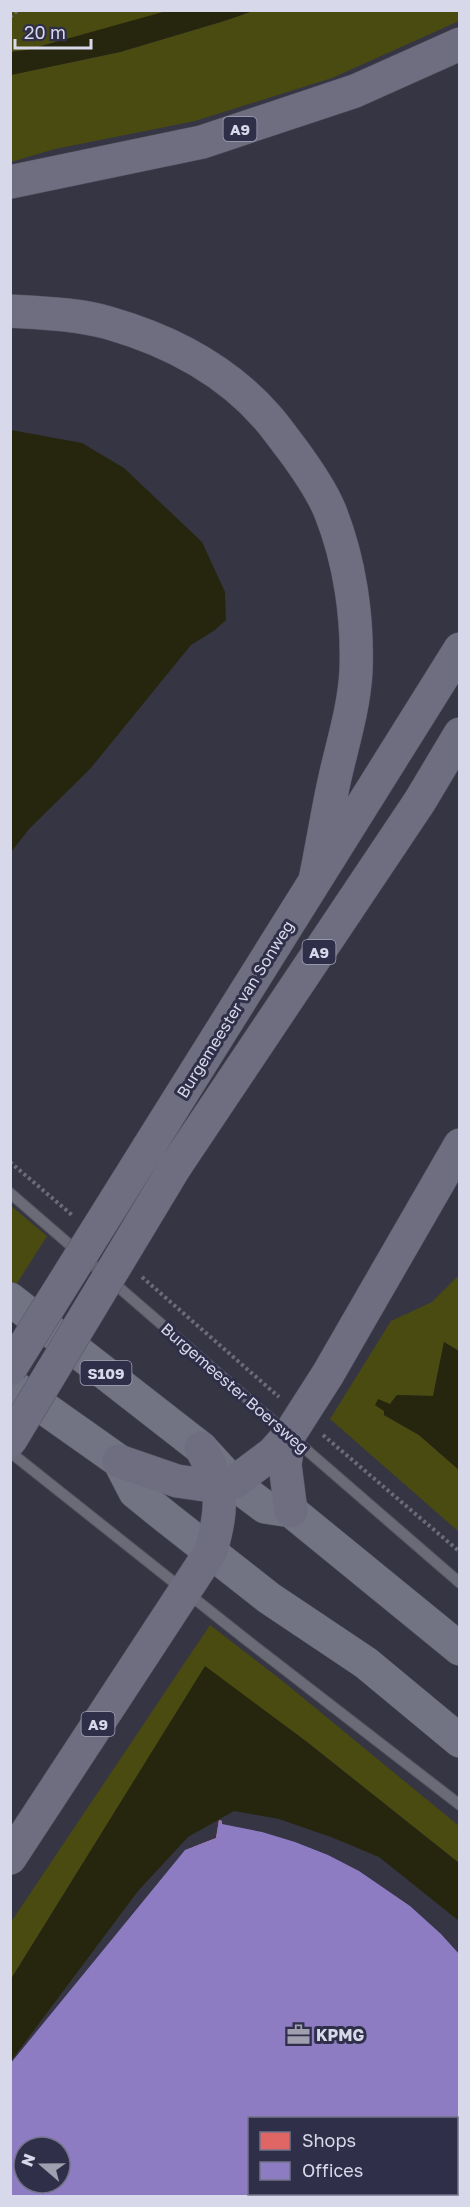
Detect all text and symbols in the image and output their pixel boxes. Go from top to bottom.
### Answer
scale bar [15,12,92,50]
text: 20 m [24,21,66,43]
road number: A9 [224,117,256,141]
street label: Burgemeester van Sonweg [172,917,298,1101]
road number: A9 [302,940,336,964]
street label: Burgemeester Boersweg [157,1318,313,1458]
road number: S109 [80,1361,132,1385]
road number: A9 [82,1712,114,1736]
office icon: KPMG [285,2022,311,2048]
place label: KPMG [316,2025,365,2045]
legend [248,2117,458,2195]
text: Shops [302,2129,356,2151]
north arrow [12,2135,72,2195]
text: N [16,2151,39,2169]
text: Offices [302,2159,363,2181]

